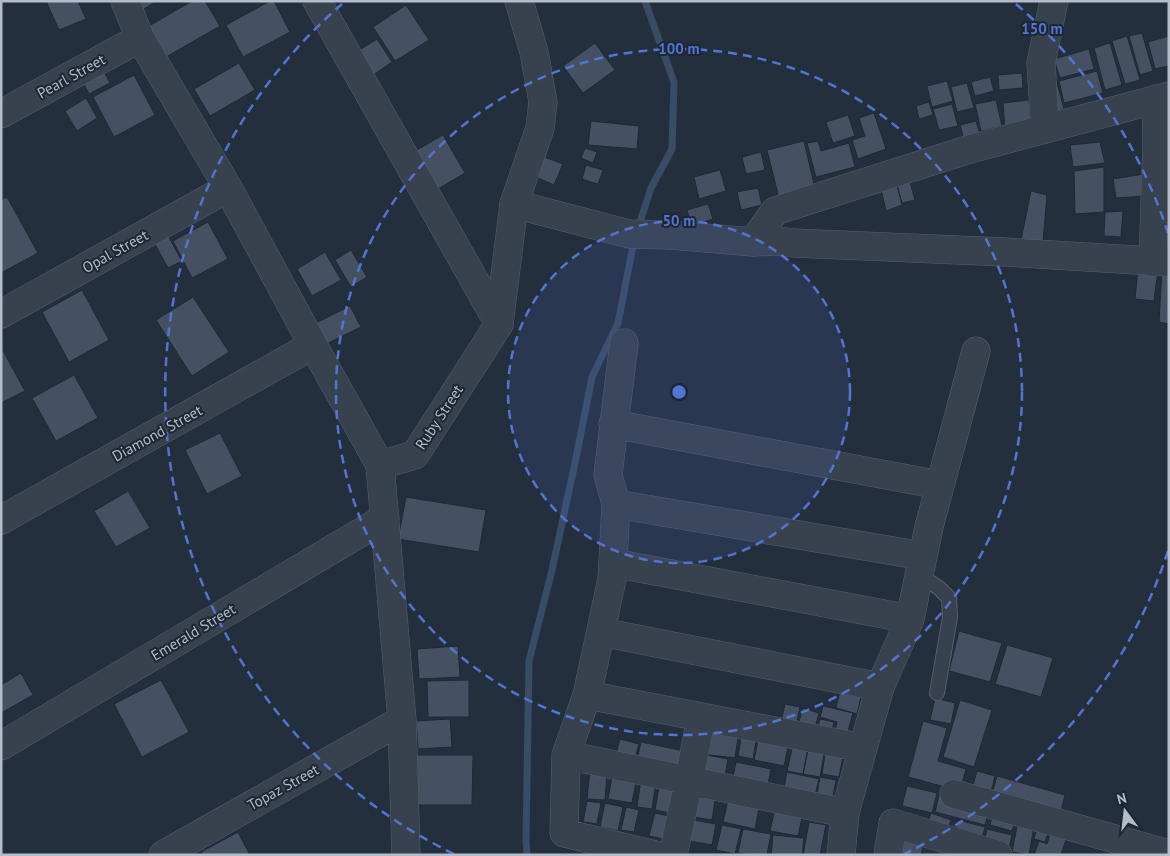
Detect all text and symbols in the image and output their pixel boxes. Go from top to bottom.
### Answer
text: 150 m [1021,19,1063,38]
text: 100 m [658,39,700,58]
street label: Pearl Street [34,50,108,102]
text: 50 m [663,211,695,230]
street label: Opal Street [79,225,151,277]
street label: Ruby Street [411,381,467,453]
centre of rings [670,383,688,401]
street label: Diamond Street [109,400,205,466]
street label: Emerald Street [147,599,239,665]
street label: Topaz Street [244,760,322,814]
north arrow [1100,786,1150,836]
text: N [1115,789,1128,808]

